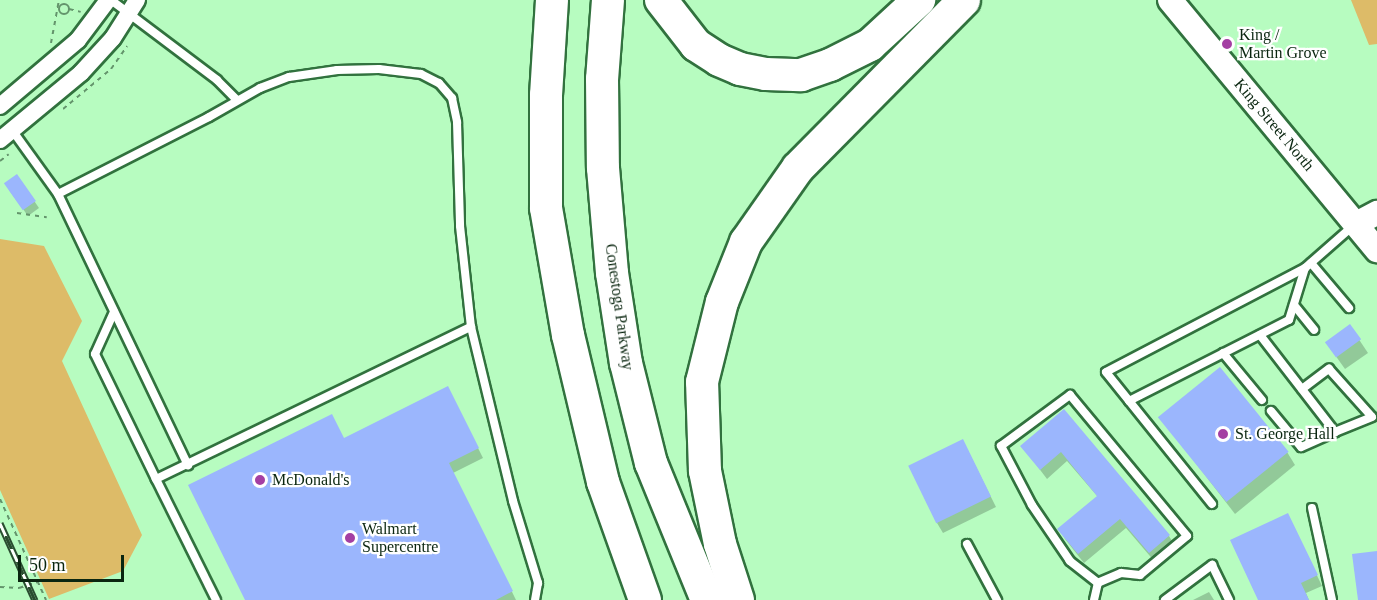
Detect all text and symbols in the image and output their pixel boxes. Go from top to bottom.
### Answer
place label: King / Martin Grove [1239,25,1327,63]
marker: King / Martin Grove [1220,37,1234,51]
street label: King Street North [1230,75,1318,175]
street label: Conestoga Parkway [601,243,637,371]
place label: St. George Hall [1235,424,1335,444]
marker: St. George Hall [1216,427,1230,441]
place label: McDonald's [272,470,350,490]
marker: McDonald's [253,473,267,487]
place label: Walmart Supercentre [362,519,438,557]
marker: Walmart Supercentre [343,531,357,545]
scale bar [21,543,128,581]
text: 50 m [29,555,66,575]

